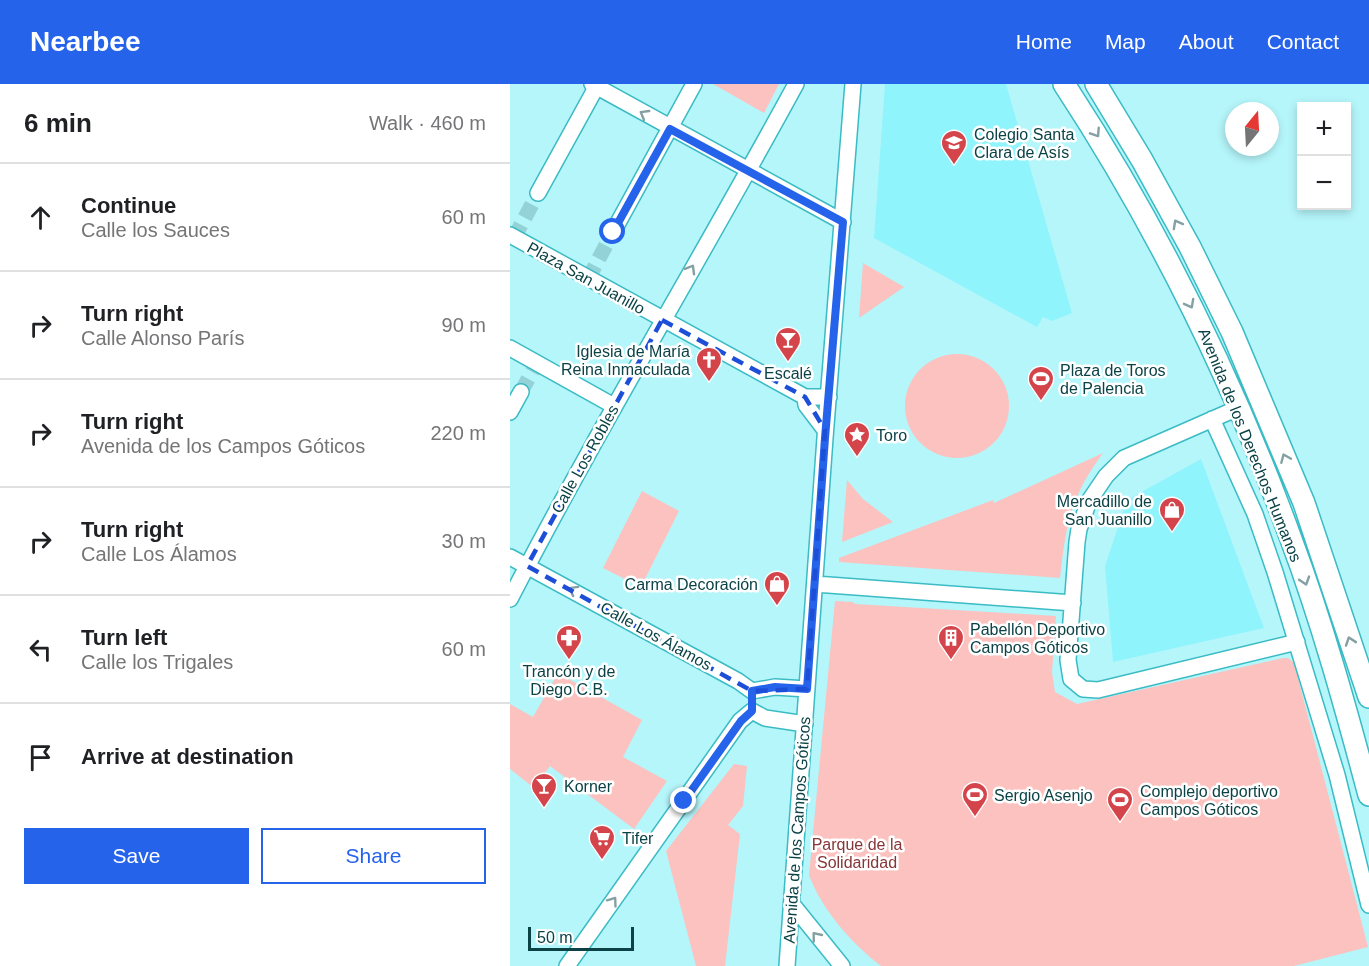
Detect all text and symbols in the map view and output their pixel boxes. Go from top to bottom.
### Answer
text: Nearbee [30,26,141,57]
text: Home [1016,30,1072,53]
text: Map [1105,30,1146,53]
text: About [1179,30,1234,53]
text: Contact [1267,30,1339,53]
north arrow [1225,102,1279,156]
map controls [1297,102,1351,210]
button: + [1297,102,1351,156]
text: 6 min [24,108,92,138]
one-way arrow [640,109,650,121]
text: Walk · 460 m [369,112,486,134]
place label: Colegio Santa Clara de Asís [974,126,1075,161]
one-way arrow [1089,126,1100,137]
school or university icon: Colegio Santa Clara de Asís [939,128,969,166]
button: − [1297,156,1351,210]
text: Continue [81,193,176,218]
icon: ahead [24,201,57,234]
text: 60 m [442,206,486,228]
route start [599,218,625,244]
text: Calle los Sauces [81,219,230,241]
one-way arrow [1173,220,1184,230]
street label: Plaza San Juanillo [524,239,648,317]
one-way arrow [684,265,696,276]
one-way arrow [1183,298,1194,308]
text: Turn right [81,301,183,326]
icon: right [24,309,57,342]
text: 90 m [442,314,486,336]
bar icon: Escalé [773,325,803,363]
street label: Avenida de los Derechos Humanos [1195,326,1305,564]
text: Calle Alonso París [81,327,244,349]
place label: Iglesia de María Reina Inmaculada [561,343,690,378]
church icon: Iglesia de María Reina Inmaculada [694,345,724,383]
place label: Plaza de Toros de Palencia [1060,362,1166,397]
sports icon: Plaza de Toros de Palencia [1026,364,1056,402]
place label: Escalé [764,365,812,382]
street label: Calle Los Robles [548,402,622,516]
text: Turn right [81,409,183,434]
icon: right [24,417,57,450]
place icon: Toro [842,420,872,458]
text: 220 m [430,422,486,444]
place label: Toro [876,427,907,444]
text: Avenida de los Campos Góticos [81,435,365,457]
one-way arrow [1280,453,1292,464]
place label: Mercadillo de San Juanillo [1057,493,1152,528]
shop icon: Mercadillo de San Juanillo [1157,495,1187,533]
text: Turn right [81,517,183,542]
icon: right [24,525,57,558]
text: 30 m [442,530,486,552]
text: Calle Los Álamos [81,543,237,565]
shop icon: Carma Decoración [762,569,792,607]
one-way arrow [1298,575,1310,586]
place label: Carma Decoración [625,576,758,593]
one-way arrow [568,586,579,597]
street label: Calle Los Álamos [597,598,715,674]
place label: Pabellón Deportivo Campos Góticos [970,621,1105,656]
pharmacy icon: Trancón y de Diego C.B. [554,623,584,661]
building icon: Pabellón Deportivo Campos Góticos [936,623,966,661]
text: Turn left [81,625,167,650]
icon: left [24,633,57,666]
one-way arrow [1345,637,1358,647]
text: 60 m [442,638,486,660]
text: Calle los Trigales [81,651,233,673]
place label: Trancón y de Diego C.B. [523,663,615,698]
street label: Avenida de los Campos Góticos [781,716,813,944]
icon: arrive [24,741,57,774]
text: Arrive at destination [81,744,294,769]
bar icon: Korner [529,771,559,809]
place label: Korner [564,778,613,795]
sports icon: Sergio Asenjo [960,780,990,818]
place label: Complejo deportivo Campos Góticos [1140,783,1278,818]
sports icon: Complejo deportivo Campos Góticos [1105,785,1135,823]
route end [670,787,696,813]
place label: Sergio Asenjo [994,787,1093,804]
supermarket icon: Tifer [587,823,617,861]
button: Save [24,828,249,884]
button: Share [261,828,486,884]
place label: Tifer [622,830,654,847]
park label: Parque de la Solidaridad [812,836,902,871]
one-way arrow [606,897,617,908]
scale bar [528,924,634,952]
text: 50 m [537,929,573,946]
one-way arrow [813,931,824,942]

